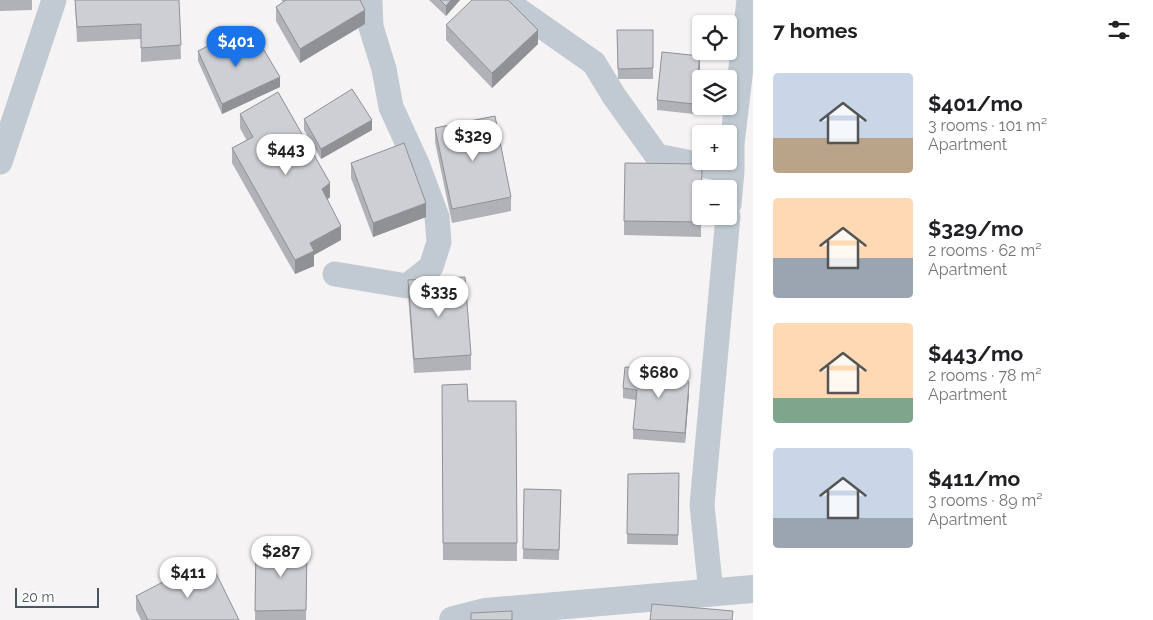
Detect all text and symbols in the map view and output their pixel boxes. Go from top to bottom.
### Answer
map controls [692,15,737,225]
button: locate [692,15,737,60]
icon: filters [1105,16,1133,44]
text: 7 homes [773,18,858,43]
pin: $401 [206,26,266,68]
text: $401 [217,32,255,51]
button: layers [692,70,737,115]
text: $401/mo [928,91,1023,116]
icon: home [813,93,873,153]
text: 3 rooms · 101 m² [928,116,1047,135]
pin: $329 [443,120,503,162]
button: + [692,125,737,170]
text: $329 [454,126,492,145]
pin: $443 [256,134,316,176]
text: Apartment [928,135,1007,154]
text: $443 [267,140,305,159]
button: − [692,180,737,225]
text: $329/mo [928,216,1023,241]
icon: home [813,218,873,278]
text: 2 rooms · 62 m² [928,241,1041,260]
text: Apartment [928,260,1007,279]
pin: $335 [409,276,469,318]
text: $335 [421,282,457,301]
text: $443/mo [928,341,1023,366]
icon: home [813,343,873,403]
pin: $680 [629,356,689,399]
text: $680 [639,363,679,382]
text: 2 rooms · 78 m² [928,366,1041,385]
text: Apartment [928,385,1007,404]
text: $411/mo [928,466,1020,491]
icon: home [813,468,873,528]
text: 3 rooms · 89 m² [928,491,1043,510]
text: Apartment [928,510,1007,529]
pin: $287 [251,536,311,578]
text: $287 [262,542,300,561]
pin: $411 [158,556,218,599]
text: $411 [170,563,206,582]
scale bar [15,585,99,608]
text: 20 m [22,589,54,605]

